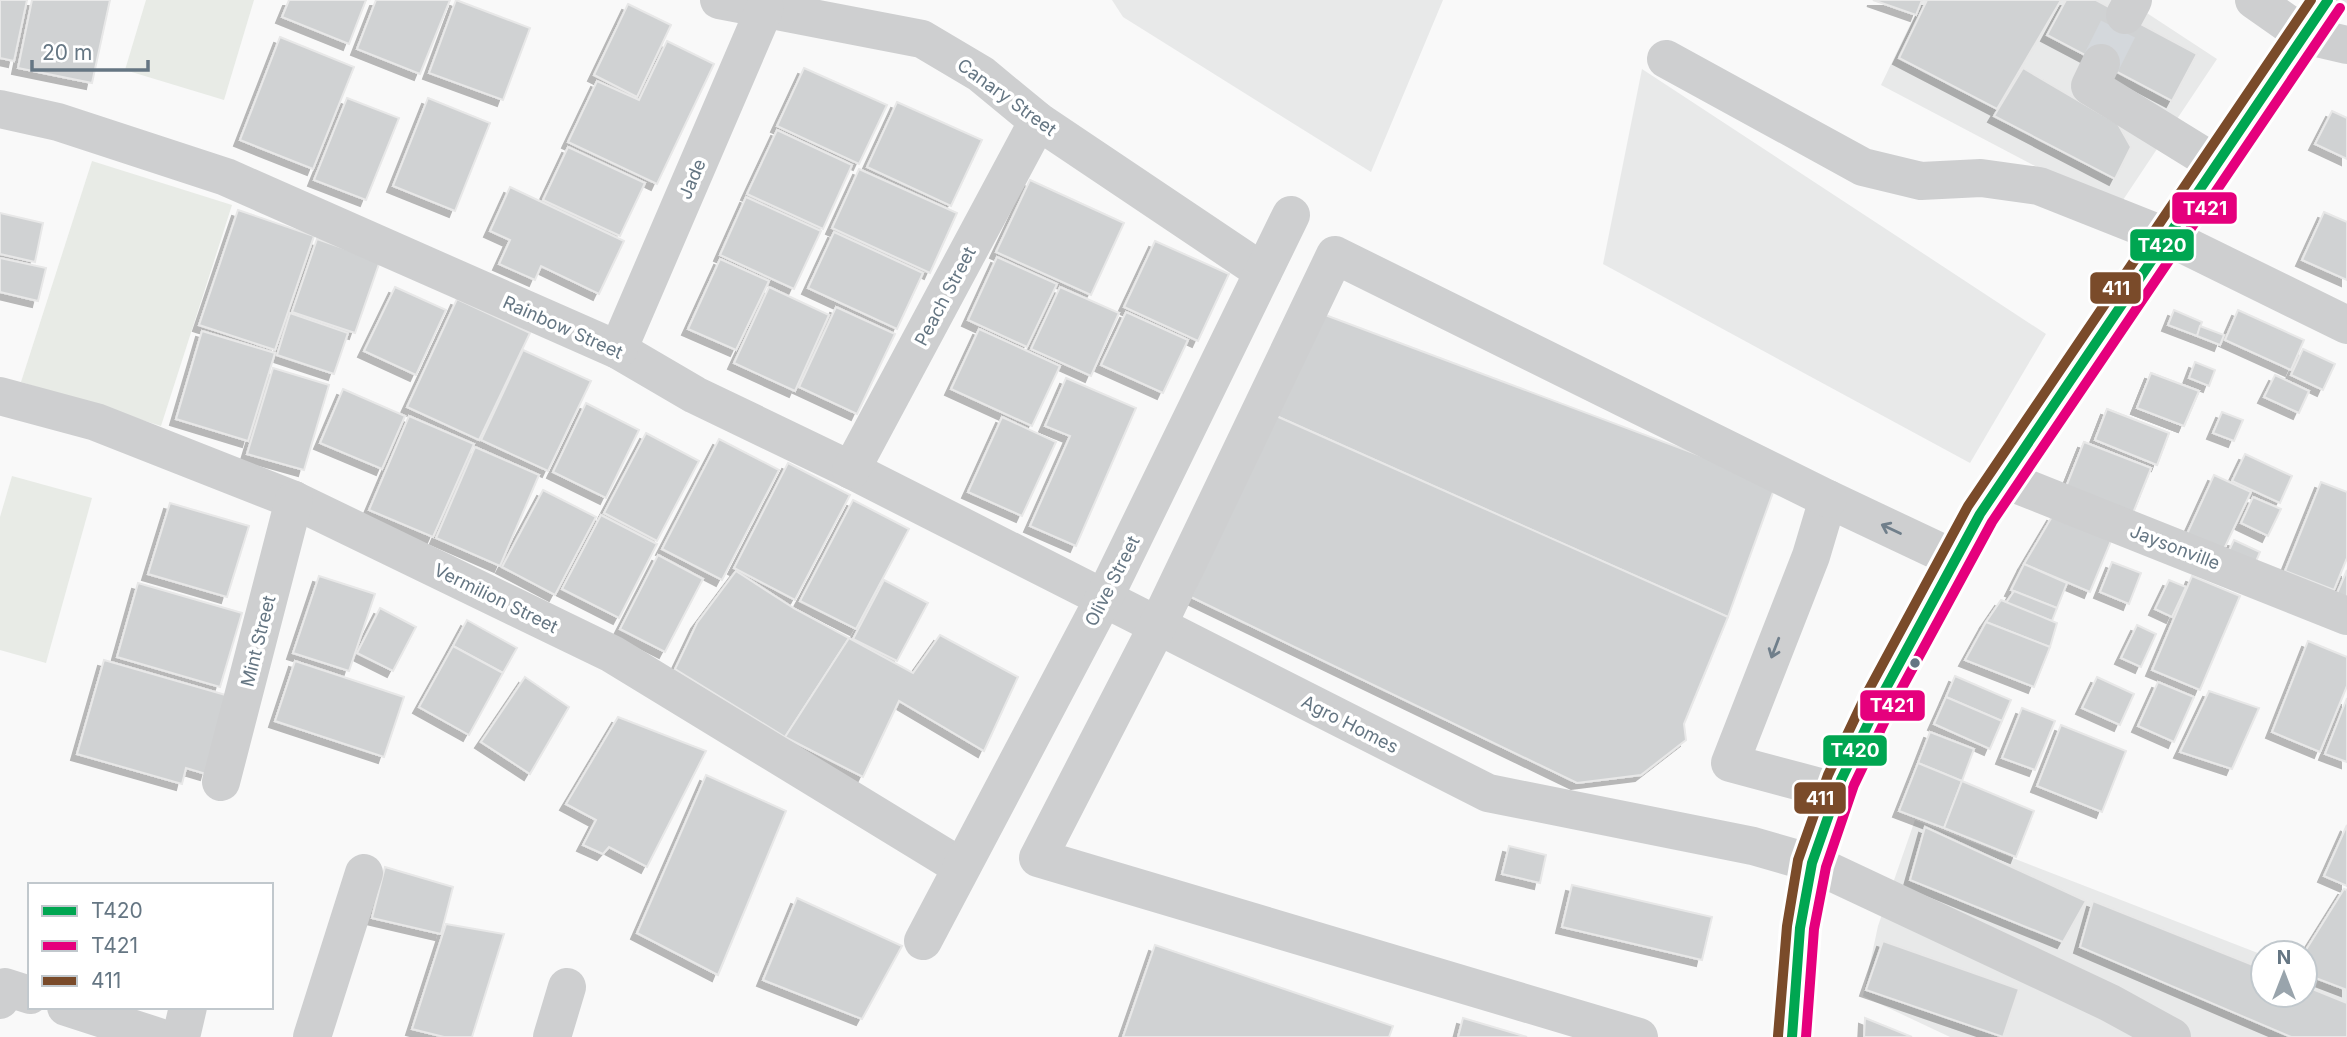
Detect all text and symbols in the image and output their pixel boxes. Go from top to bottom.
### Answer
scale bar [32,28,147,72]
text: 20 m [42,40,92,65]
street label: Canary Street [953,54,1061,140]
street label: Jade [674,156,710,202]
line badge: T421 [2171,191,2238,225]
text: T421 [2183,197,2227,220]
line badge: T420 [2129,228,2195,262]
text: T420 [2137,234,2187,257]
street label: Peach Street [910,243,980,349]
line badge: 411 [2089,271,2142,305]
text: 411 [2102,277,2130,300]
street label: Rainbow Street [500,291,626,363]
street label: Jaysonville [2127,520,2223,574]
one-way arrow [1881,522,1902,535]
street label: Olive Street [1080,532,1144,630]
street label: Vermilion Street [431,559,561,637]
street label: Mint Street [237,593,279,689]
one-way arrow [1768,637,1780,658]
unlabelled marker [1908,656,1922,670]
line badge: T421 [1859,689,1926,722]
street label: Agro Homes [1298,691,1402,757]
text: T421 [1870,694,1914,717]
line badge: T420 [1822,734,1888,767]
text: T420 [1830,739,1880,762]
line badge: 411 [1793,781,1847,815]
text: 411 [1806,787,1834,810]
legend [28,883,273,1009]
text: T420 [91,898,143,923]
text: T421 [91,933,138,958]
north arrow [2249,939,2319,1009]
text: N [2277,946,2291,969]
text: 411 [91,968,121,993]

